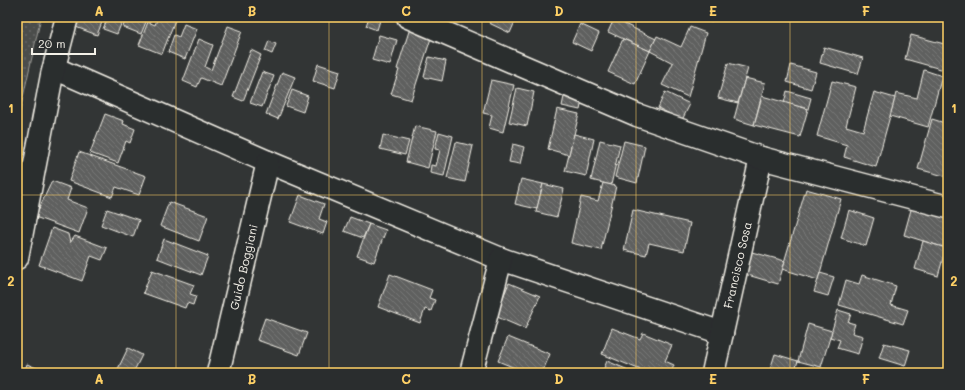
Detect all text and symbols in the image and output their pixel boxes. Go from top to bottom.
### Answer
text: A [94,2,104,19]
text: B [248,2,257,19]
text: C [401,2,411,19]
text: D [554,2,564,19]
text: E [709,2,717,19]
text: F [862,2,870,19]
scale bar [32,30,95,56]
text: 20 m [38,35,66,51]
text: 1 [8,99,14,116]
text: 1 [951,99,957,116]
street label: Francisco Sosa [719,220,755,310]
street label: Guido Boggiani [225,222,261,312]
text: 2 [7,272,15,289]
text: 2 [950,272,958,289]
text: A [94,370,104,387]
text: B [248,370,257,387]
text: C [401,370,411,387]
text: D [554,370,564,387]
text: E [709,370,717,387]
text: F [862,370,870,387]

